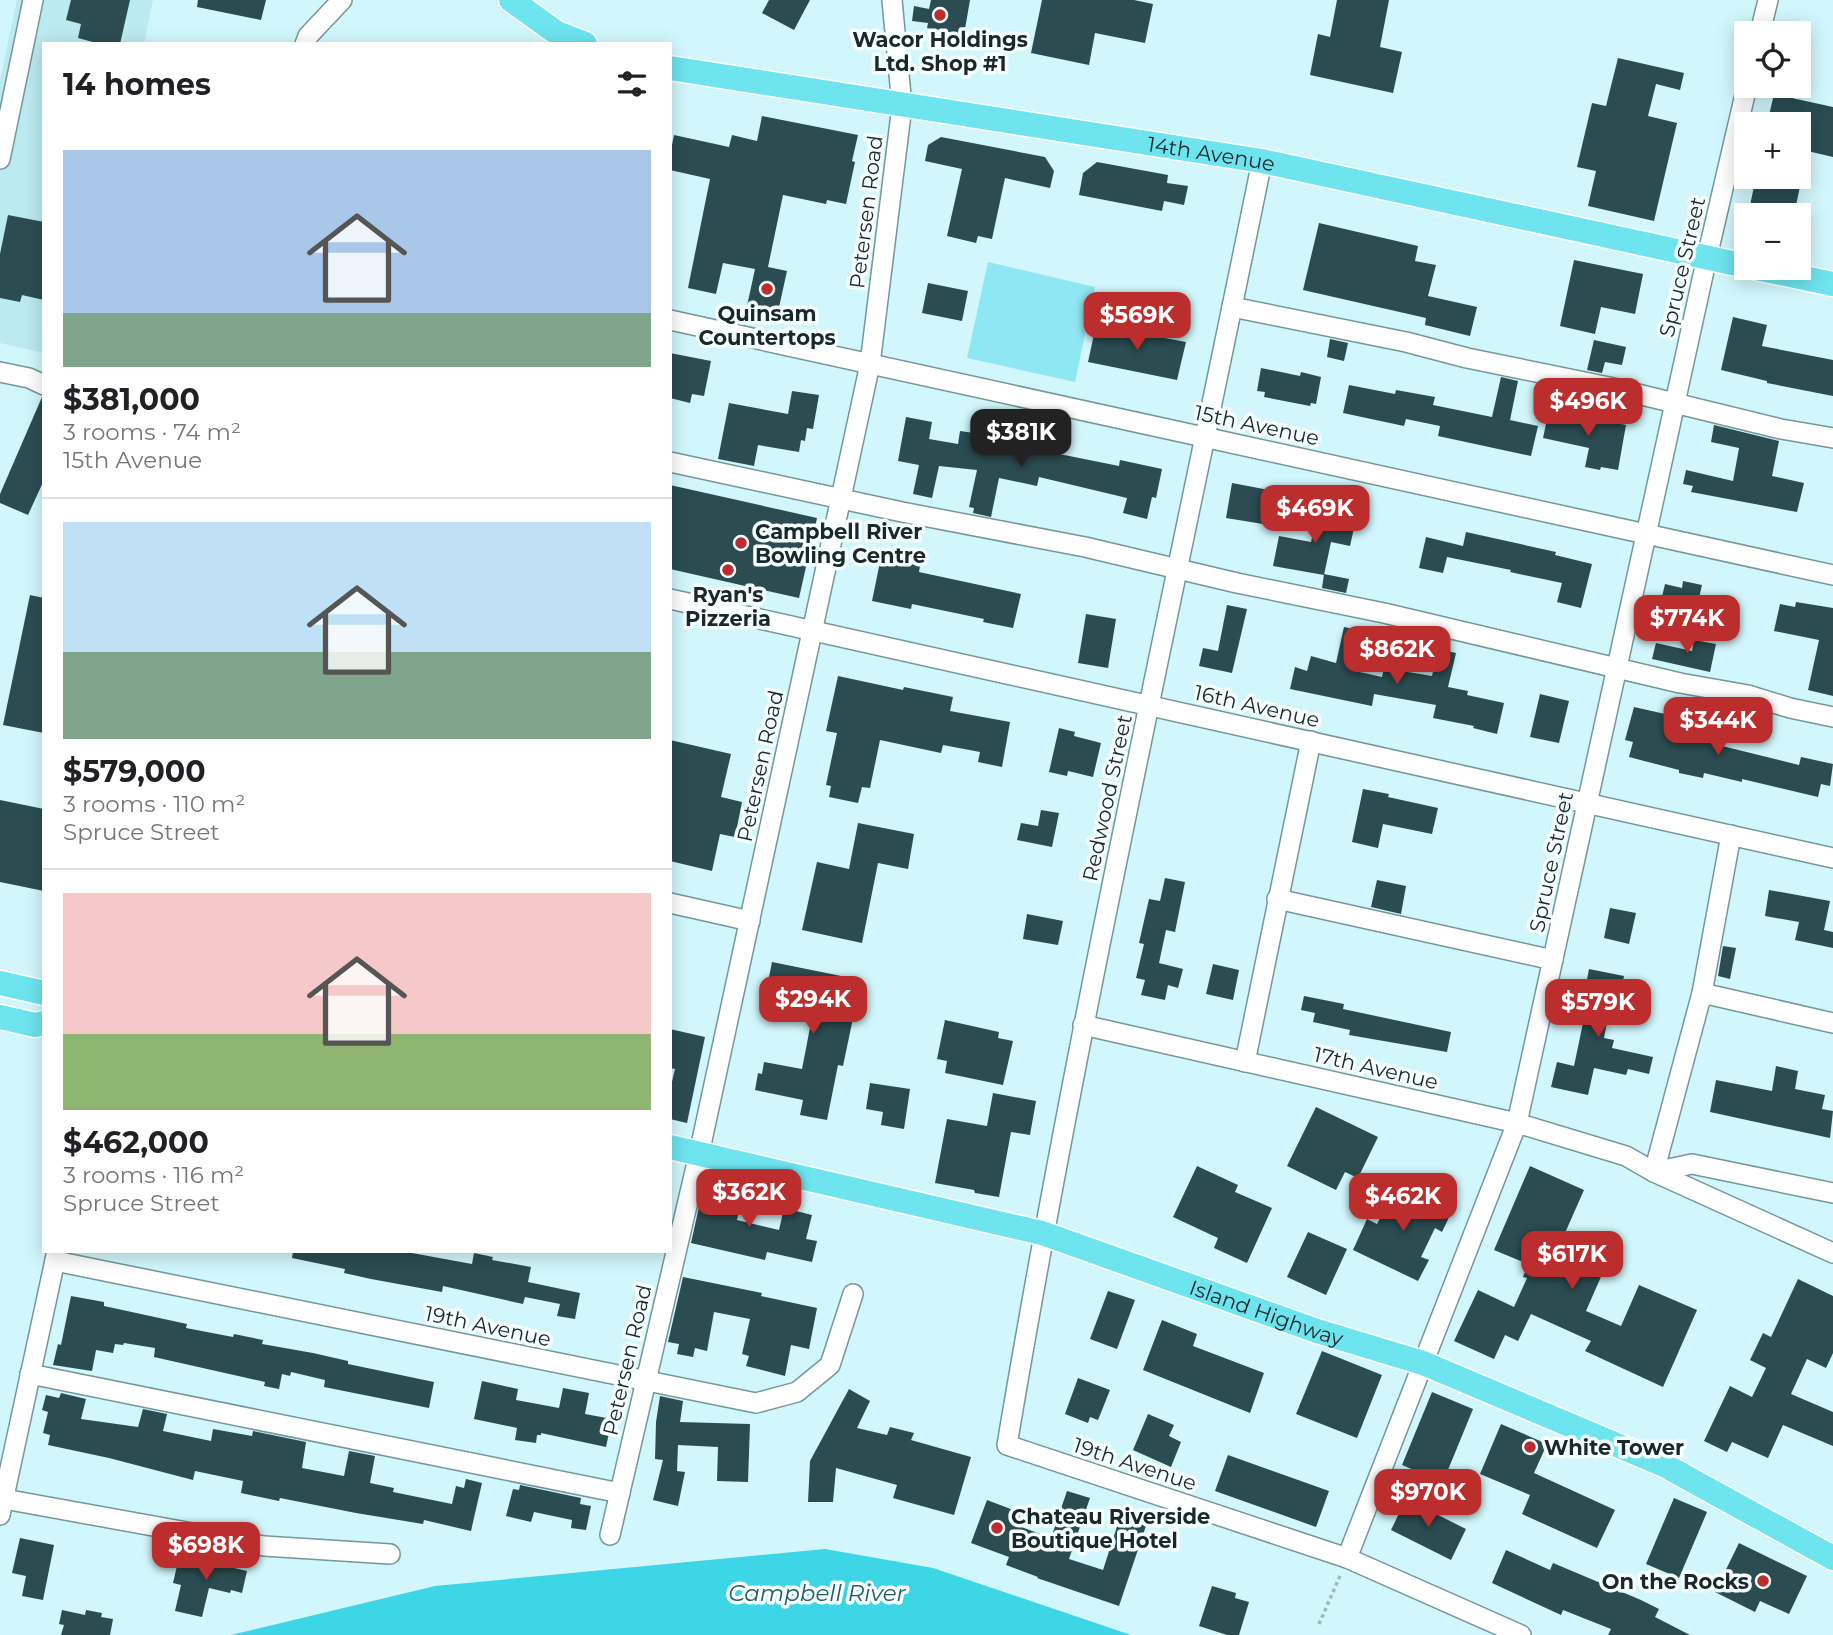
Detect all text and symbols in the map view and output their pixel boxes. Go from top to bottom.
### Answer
marker: Wacor Holdings Ltd. Shop #1 [932,7,948,23]
map controls [1734,21,1811,280]
button: locate [1734,21,1811,98]
place label: Wacor Holdings Ltd. Shop #1 [852,27,1028,76]
icon: filters [613,65,651,103]
text: 14 homes [63,66,211,103]
button: + [1734,112,1811,189]
street label: 14th Avenue [1146,131,1278,176]
street label: Petersen Road [844,134,888,290]
icon: home [294,195,420,321]
street label: Spruce Street [1654,195,1710,339]
button: − [1734,203,1811,280]
marker: Quinsam Countertops [759,281,775,297]
pin: $569K [1088,292,1186,352]
place label: Quinsam Countertops [698,301,836,350]
text: $569K [1100,301,1174,329]
pin: $496K [1539,378,1637,438]
text: $381,000 [63,381,200,418]
text: $496K [1550,387,1627,415]
street label: 15th Avenue [1192,400,1322,450]
pin: $381K [972,410,1070,469]
text: 3 rooms · 74 m² [63,418,241,446]
text: $381K [986,418,1056,446]
text: 15th Avenue [63,446,202,474]
pin: $469K [1266,486,1364,545]
text: $469K [1276,494,1354,522]
place label: Campbell River Bowling Centre [755,519,926,568]
marker: Campbell River Bowling Centre [733,535,749,551]
marker: Ryan's Pizzeria [720,562,736,578]
icon: home [294,567,420,693]
place label: Ryan's Pizzeria [685,582,771,631]
pin: $774K [1638,596,1736,655]
text: $774K [1650,604,1724,632]
pin: $862K [1348,626,1446,686]
text: $862K [1359,635,1435,663]
street label: 16th Avenue [1192,679,1322,733]
street label: Petersen Road [732,688,788,844]
pin: $344K [1669,698,1767,757]
text: $344K [1680,706,1756,734]
street label: Redwood Street [1077,712,1137,884]
text: $579,000 [63,753,206,790]
street label: Spruce Street [1524,789,1578,935]
text: 3 rooms · 110 m² [63,790,245,818]
text: Spruce Street [63,818,220,846]
icon: home [294,938,420,1064]
pin: $294K [764,976,862,1036]
pin: $579K [1549,979,1647,1039]
text: $294K [775,985,851,1013]
text: $579K [1561,988,1635,1016]
street label: 17th Avenue [1311,1042,1441,1094]
text: $462,000 [63,1124,209,1161]
text: 3 rooms · 116 m² [63,1161,244,1189]
pin: $362K [700,1170,798,1229]
pin: $462K [1354,1174,1452,1233]
text: $362K [712,1178,786,1206]
text: $462K [1365,1182,1441,1210]
text: Spruce Street [63,1189,220,1217]
pin: $617K [1523,1232,1621,1291]
text: $617K [1537,1240,1607,1268]
street label: Island Highway [1186,1274,1347,1351]
street label: Petersen Road [597,1282,657,1438]
street label: 19th Avenue [423,1300,553,1352]
street label: 19th Avenue [1070,1432,1200,1496]
place label: White Tower [1544,1435,1684,1460]
marker: White Tower [1522,1439,1538,1455]
pin: $970K [1379,1470,1477,1529]
text: $970K [1390,1478,1466,1506]
place label: Chateau Riverside Boutique Hotel [1011,1504,1210,1553]
marker: Chateau Riverside Boutique Hotel [989,1520,1005,1536]
pin: $698K [157,1522,255,1582]
text: $698K [168,1531,244,1559]
place label: On the Rocks [1602,1569,1749,1594]
marker: On the Rocks [1755,1573,1771,1589]
water label: Campbell River [728,1579,907,1607]

